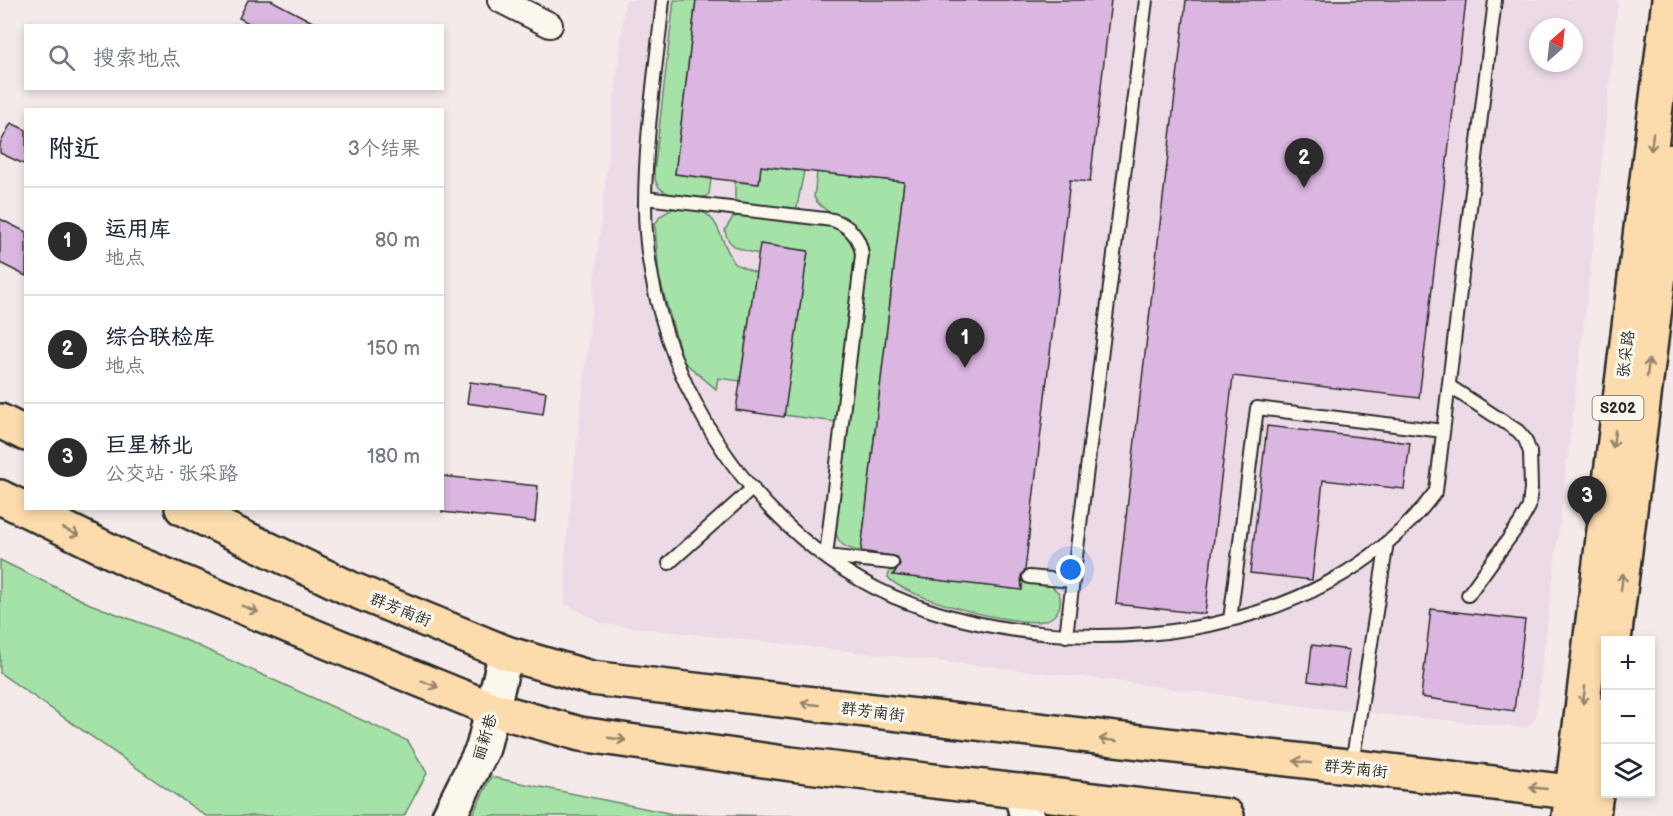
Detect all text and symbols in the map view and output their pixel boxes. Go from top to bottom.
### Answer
north arrow [1529,18,1583,72]
search box [24,24,444,90]
icon: search [45,41,78,74]
text: 搜索地点 [93,45,181,72]
one-way arrow [1646,131,1657,151]
text: 附近 [48,134,100,165]
text: 3个结果 [348,137,420,161]
pin: 2 [1284,138,1324,188]
text: 运用库 [105,216,171,243]
text: 1 [63,229,72,253]
text: 80 m [375,229,420,253]
text: 地点 [105,246,145,270]
pin: 1 [946,318,984,368]
text: 综合联检库 [105,324,215,351]
street label: 张采路 [1614,329,1639,379]
text: 2 [62,337,73,361]
text: 150 m [367,337,420,361]
text: 地点 [105,354,145,378]
one-way arrow [1642,359,1653,378]
road number: S202 [1592,396,1644,420]
one-way arrow [1609,429,1620,449]
text: 巨星桥北 [105,432,193,459]
text: 3 [62,445,73,469]
text: 180 m [367,445,420,469]
text: 公交站 · 张采路 [105,462,238,486]
pin: 3 [1568,476,1606,526]
one-way arrow [62,526,80,538]
your location [1056,555,1085,584]
one-way arrow [1616,573,1627,593]
street label: 群芳南街 [367,590,434,631]
one-way arrow [240,604,259,615]
map controls [1601,636,1655,798]
button: + [1601,636,1655,690]
one-way arrow [420,679,439,690]
one-way arrow [1578,685,1589,705]
button: − [1601,690,1655,744]
one-way arrow [801,698,821,709]
street label: 群芳南街 [840,699,906,726]
street label: 丽新巷 [469,712,502,763]
one-way arrow [606,734,626,745]
one-way arrow [1099,734,1119,745]
button: layers [1601,744,1655,798]
one-way arrow [1293,757,1312,768]
street label: 群芳南街 [1323,757,1389,782]
one-way arrow [1528,782,1548,793]

